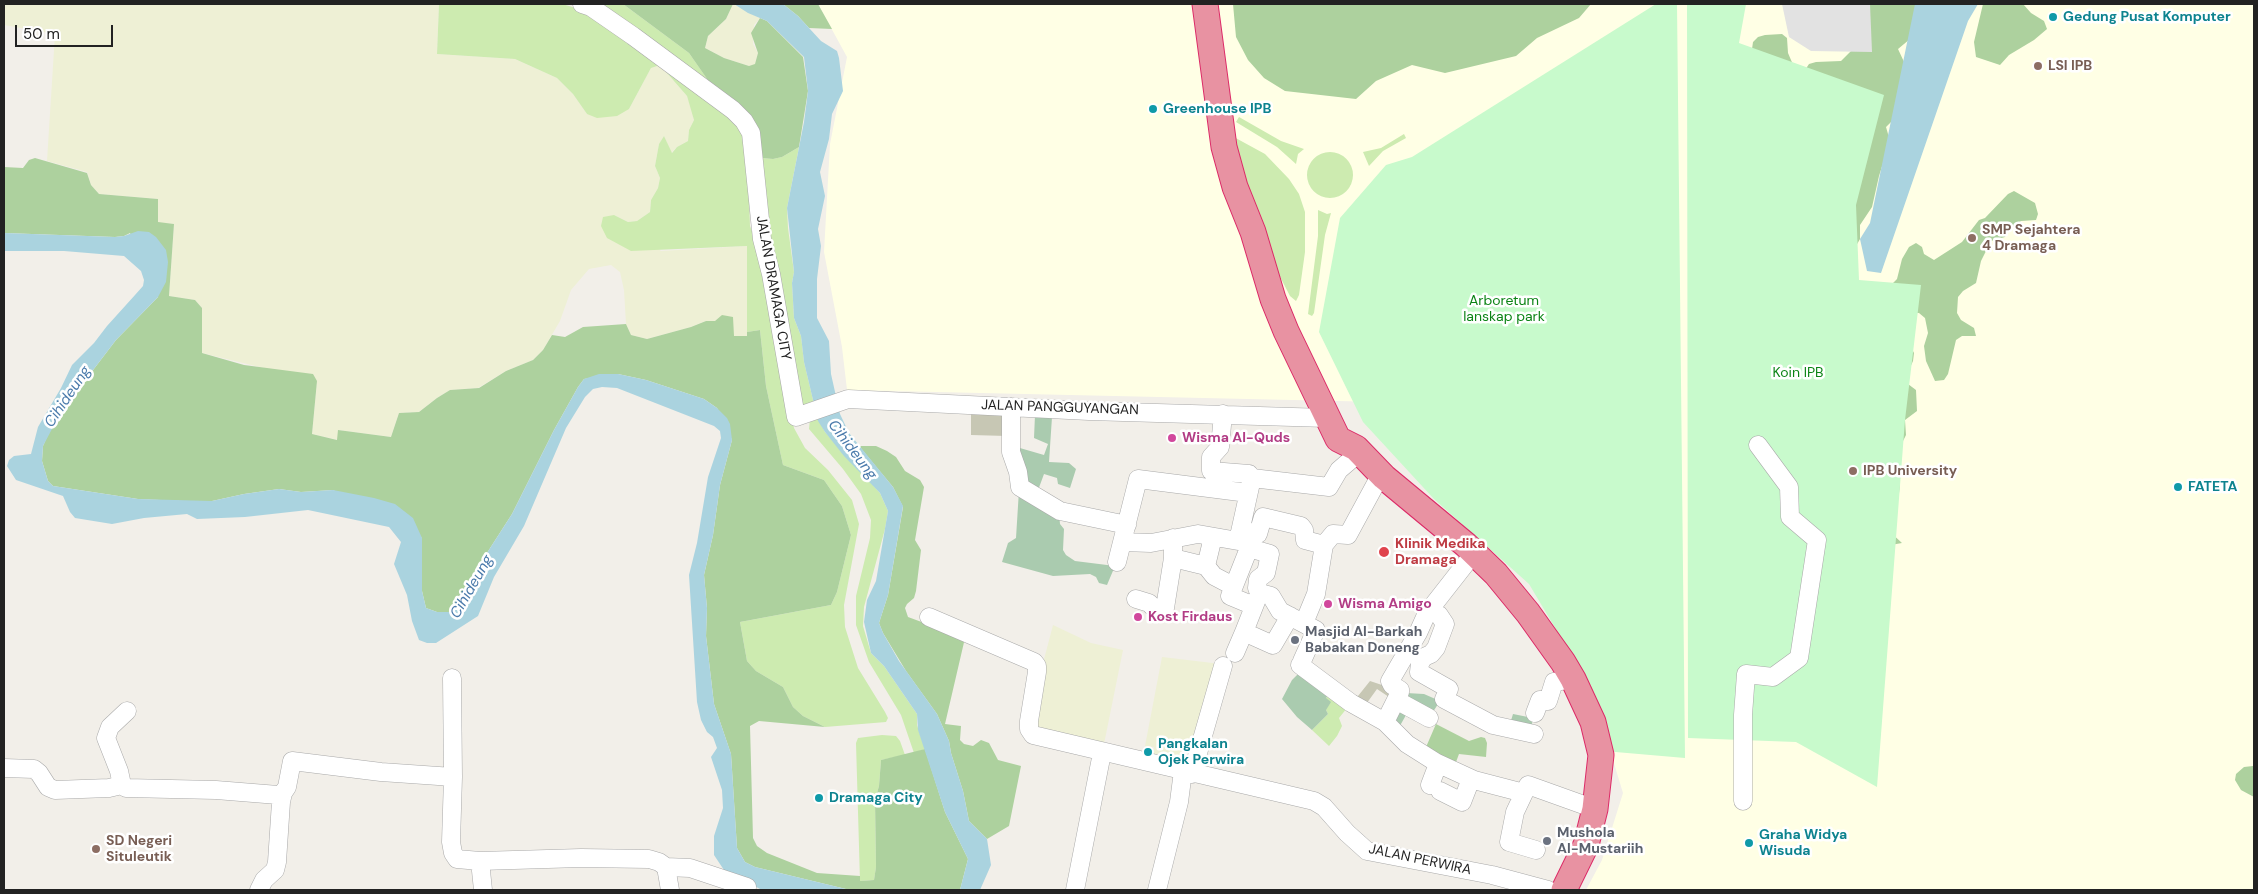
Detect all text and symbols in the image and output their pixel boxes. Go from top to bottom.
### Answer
place label: Gedung Pusat Komputer [2063,9,2231,25]
marker: Gedung Pusat Komputer [2047,11,2059,23]
scale bar [18,15,115,47]
text: 50 m [23,24,60,44]
place label: LSI IPB [2048,58,2092,74]
marker: LSI IPB [2032,60,2044,72]
place label: Greenhouse IPB [1163,101,1271,117]
marker: Greenhouse IPB [1147,103,1159,115]
street label: JALAN DRAMAGA CITY [752,214,794,362]
place label: SMP Sejahtera 4 Dramaga [1982,222,2081,254]
marker: SMP Sejahtera 4 Dramaga [1966,232,1978,244]
park label: Arboretum lanskap park [1463,293,1545,326]
water label: Cihideung [41,363,95,431]
park label: Koin IPB [1773,365,1823,381]
street label: JALAN PANGGUYANGAN [981,397,1139,419]
water label: Cihideung [824,417,880,483]
place label: Wisma Al-Quds [1182,430,1290,446]
marker: Wisma Al-Quds [1166,432,1178,444]
place label: IPB University [1863,463,1957,479]
marker: IPB University [1847,465,1859,477]
place label: FATETA [2188,479,2237,495]
marker: FATETA [2172,481,2184,493]
place label: Klinik Medika Dramaga [1395,536,1485,568]
marker: Klinik Medika Dramaga [1377,545,1391,559]
water label: Cihideung [447,552,497,622]
place label: Wisma Amigo [1338,596,1432,612]
marker: Wisma Amigo [1322,598,1334,610]
place label: Kost Firdaus [1148,609,1232,625]
marker: Kost Firdaus [1132,611,1144,623]
place label: Masjid Al-Barkah Babakan Doneng [1305,624,1422,656]
marker: Masjid Al-Barkah Babakan Doneng [1289,634,1301,646]
place label: Pangkalan Ojek Perwira [1158,736,1244,769]
marker: Pangkalan Ojek Perwira [1142,746,1154,758]
place label: Dramaga City [829,790,923,806]
marker: Dramaga City [813,792,825,804]
place label: Mushola Al-Mustariih [1557,825,1643,858]
place label: Graha Widya Wisuda [1759,827,1847,860]
place label: SD Negeri Situleutik [106,833,172,866]
marker: Mushola Al-Mustariih [1541,835,1553,847]
marker: Graha Widya Wisuda [1743,837,1755,849]
street label: JALAN PERWIRA [1367,841,1473,879]
marker: SD Negeri Situleutik [90,843,102,855]

